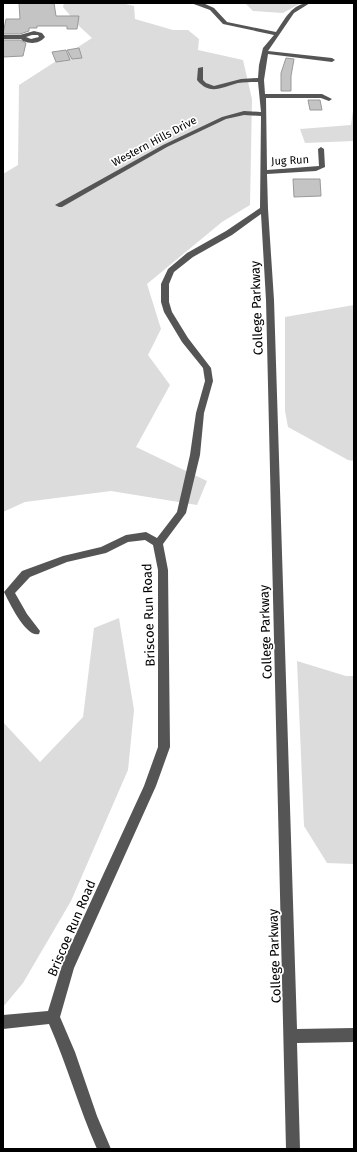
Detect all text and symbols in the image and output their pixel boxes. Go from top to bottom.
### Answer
street label: Western Hills Drive [110,114,199,169]
street label: Jug Run [271,153,309,168]
street label: College Parkway [247,260,266,355]
street label: Briscoe Run Road [139,563,158,667]
street label: College Parkway [256,584,275,679]
street label: Briscoe Run Road [44,878,99,979]
street label: College Parkway [265,908,284,1003]

